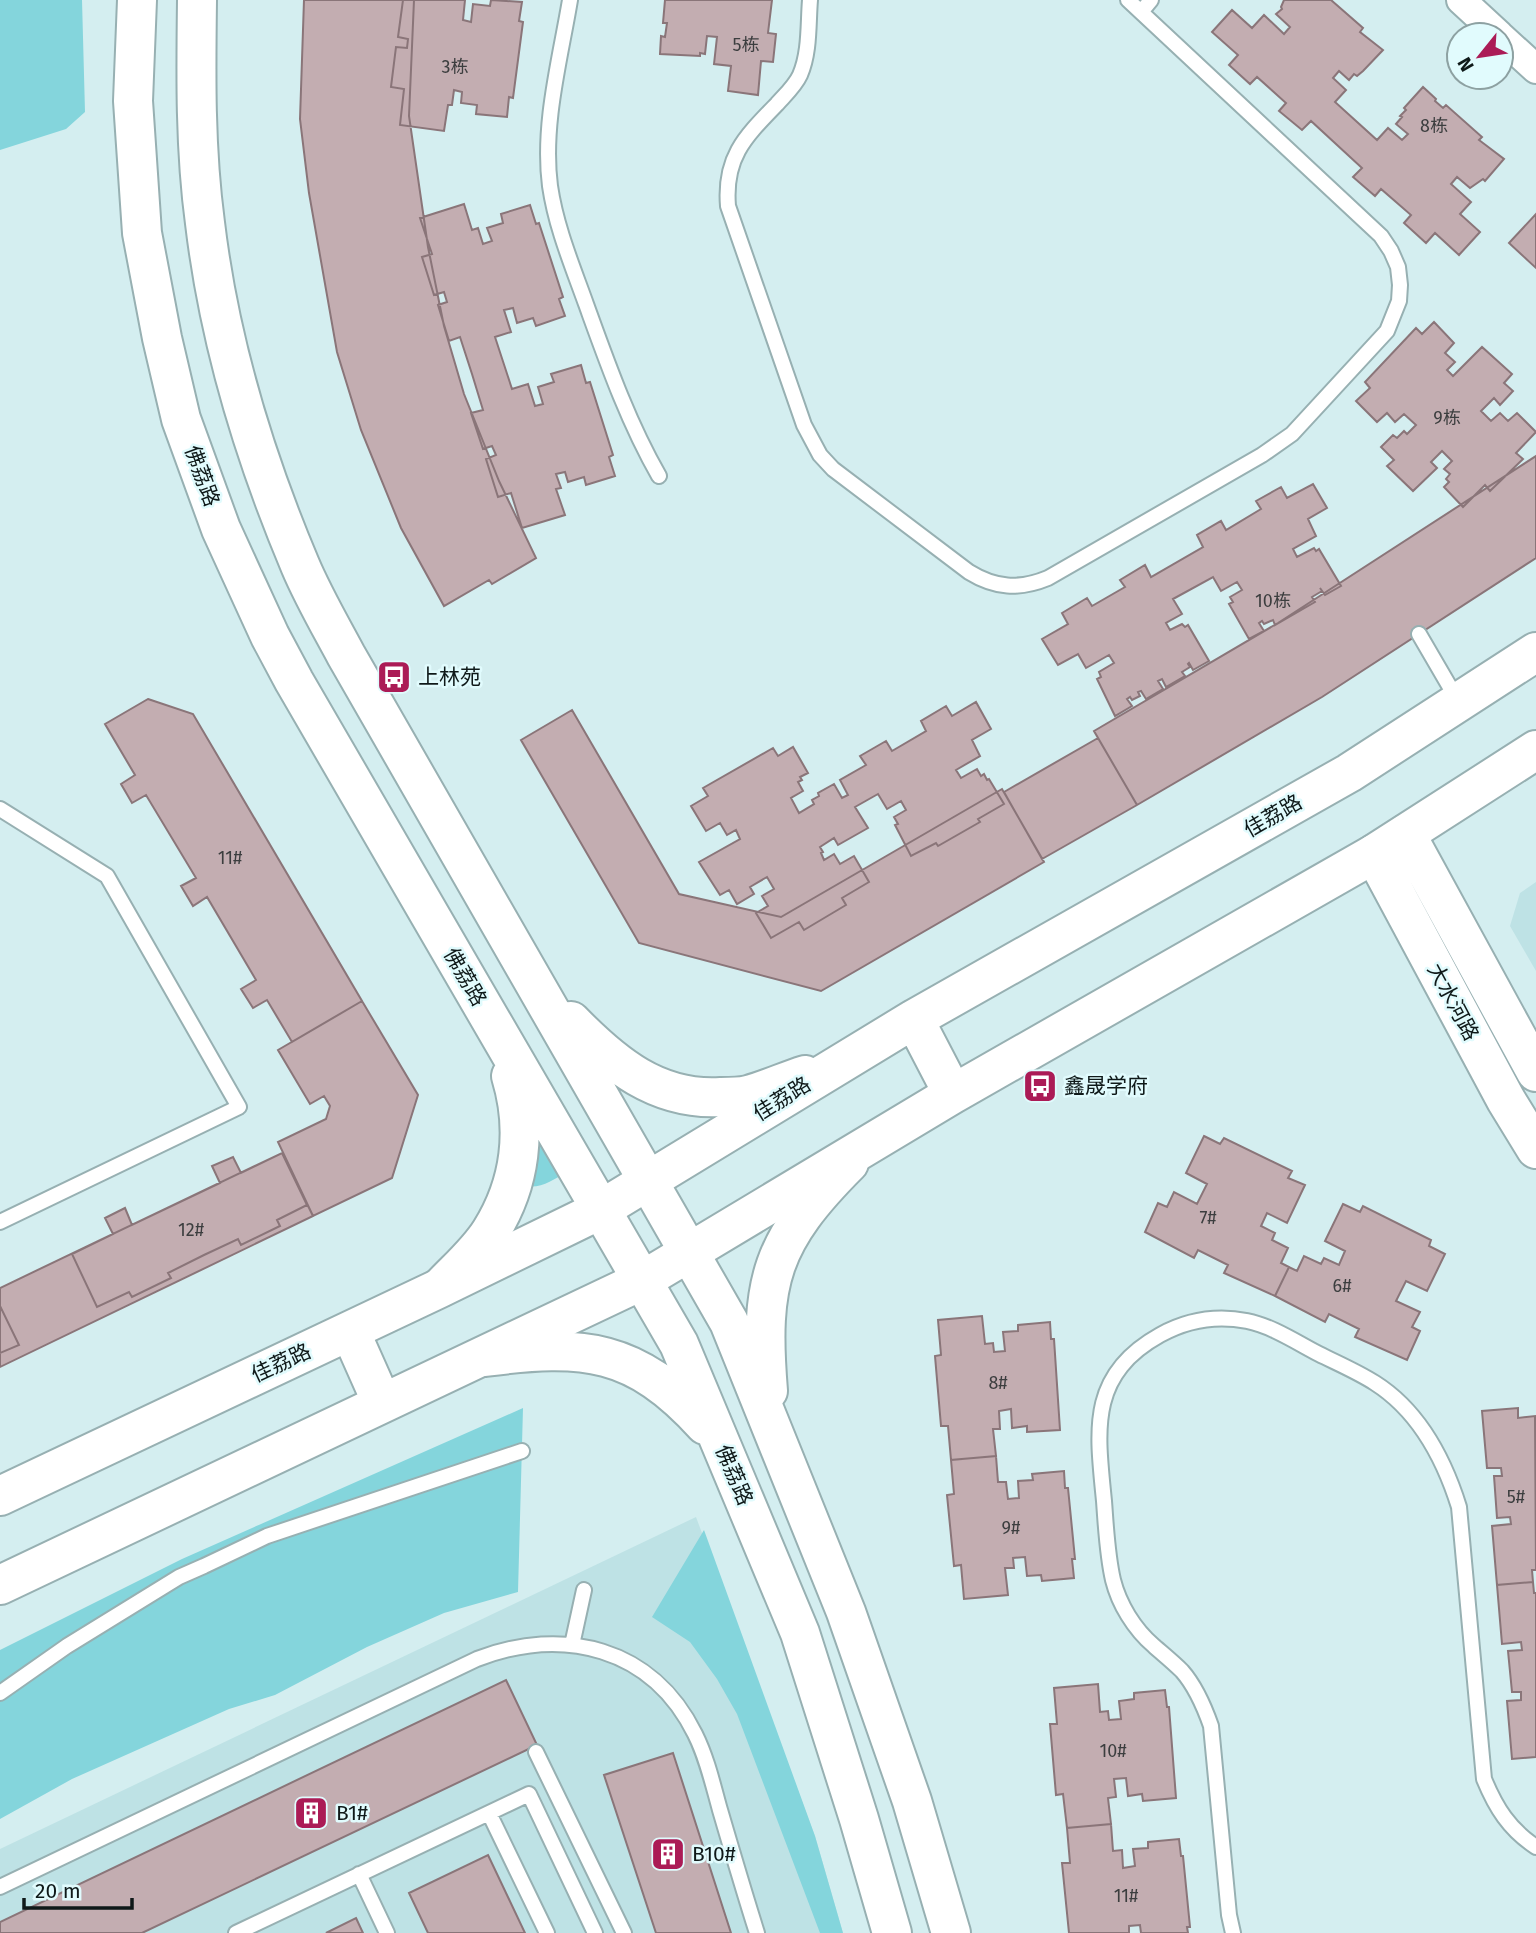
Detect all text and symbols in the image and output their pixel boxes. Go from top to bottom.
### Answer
north arrow [1445,21,1515,91]
house number: 5栋 [732,34,760,56]
text: N [1453,53,1479,75]
house number: 3栋 [442,56,468,78]
house number: 8栋 [1420,115,1448,137]
house number: 9栋 [1433,407,1461,429]
street label: 佛荔路 [179,442,225,510]
house number: 10栋 [1255,590,1291,612]
bus stop icon: 上林苑 [375,658,413,696]
place label: 上林苑 [418,664,481,690]
street label: 佳荔路 [1239,789,1307,843]
house number: 11# [218,847,243,869]
street label: 佛荔路 [438,943,492,1011]
street label: 大水河路 [1422,959,1484,1045]
bus stop icon: 鑫晟学府 [1021,1067,1059,1105]
street label: 佳荔路 [748,1071,816,1127]
place label: 鑫晟学府 [1064,1073,1148,1099]
house number: 7# [1200,1207,1217,1229]
house number: 12# [178,1219,205,1241]
house number: 6# [1333,1275,1352,1297]
street label: 佳荔路 [247,1338,315,1388]
house number: 8# [988,1372,1008,1394]
street label: 佛荔路 [710,1441,758,1509]
house number: 5# [1507,1486,1526,1508]
house number: 9# [1002,1517,1021,1539]
house number: 10# [1099,1740,1127,1762]
building icon: B1# [292,1794,330,1832]
place label: B1# [336,1800,368,1826]
building icon: B10# [649,1835,687,1873]
place label: B10# [692,1841,736,1867]
scale bar [24,1867,133,1911]
text: 20 m [35,1878,81,1904]
house number: 11# [1114,1885,1139,1907]

